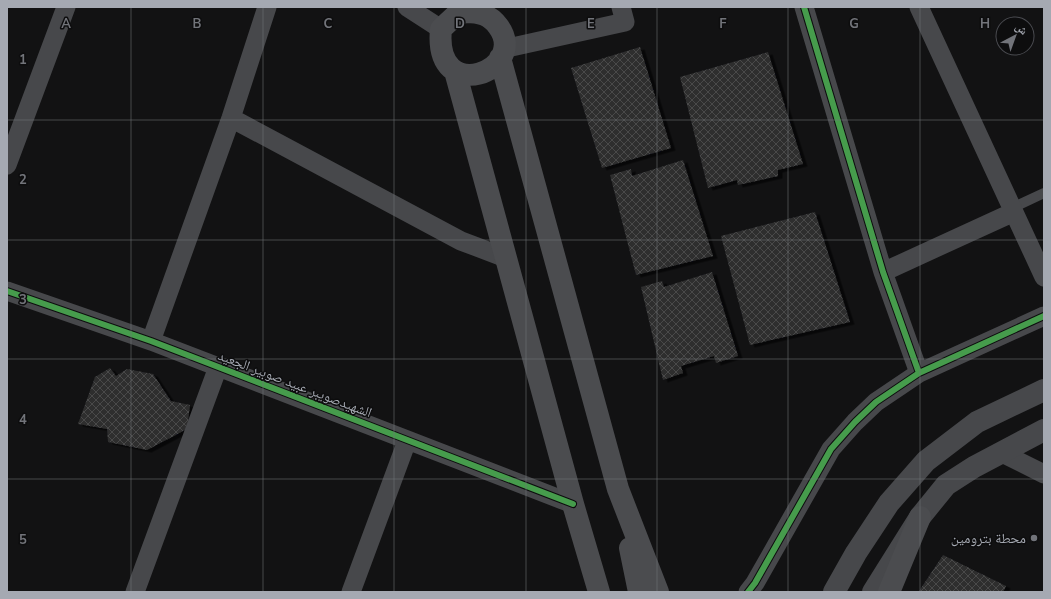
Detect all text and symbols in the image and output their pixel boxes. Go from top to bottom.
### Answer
text: A [61,15,71,33]
text: B [193,15,202,33]
text: C [324,15,333,33]
text: D [455,15,465,33]
text: E [587,15,595,33]
text: F [719,15,727,33]
text: G [849,15,859,33]
text: H [980,15,990,33]
north arrow [995,16,1035,56]
text: ش [1012,19,1031,39]
text: 1 [19,51,27,69]
text: 2 [19,171,27,189]
text: 3 [19,291,27,309]
street label: الشهيدصويبر عبيد صوبير الجعيد [215,346,375,422]
text: 4 [19,411,27,429]
place label: محطة بترومين [951,529,1026,548]
text: 5 [19,531,27,549]
marker: محطة بترومين [1029,533,1039,543]

